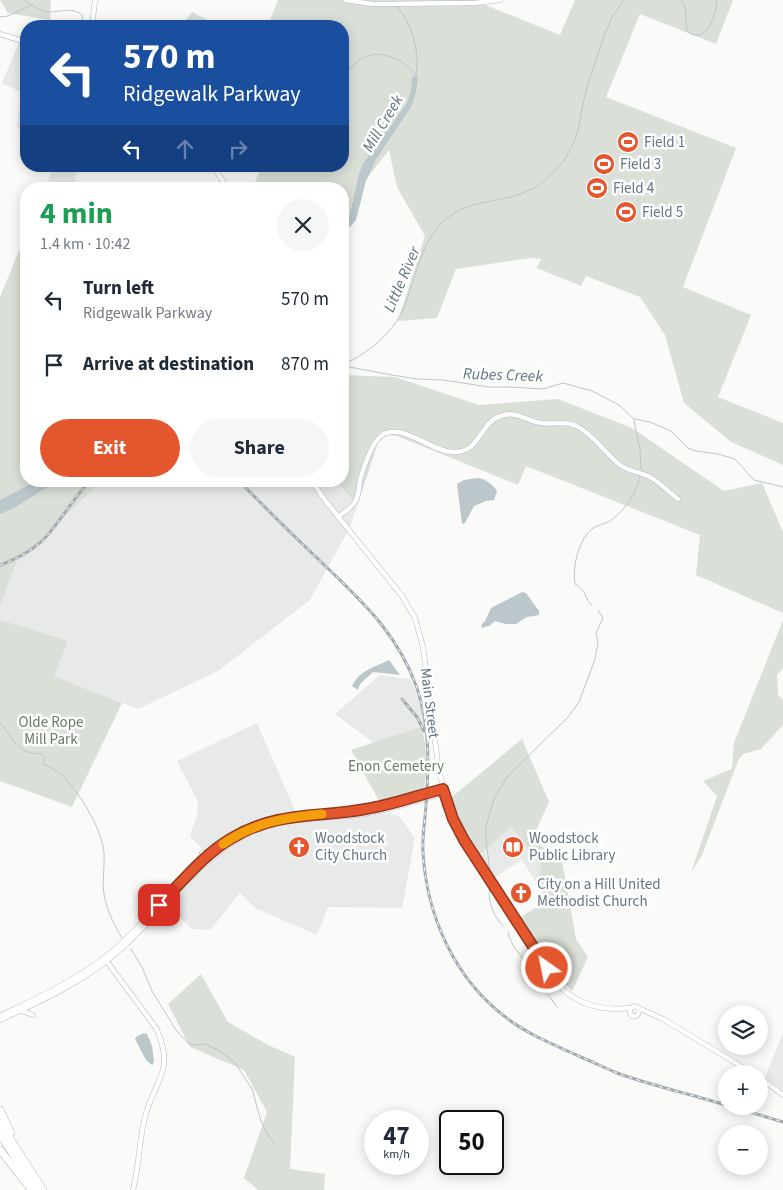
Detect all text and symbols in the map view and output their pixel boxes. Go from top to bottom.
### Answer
text: 570 m [123,32,215,82]
icon: left [40,40,105,105]
text: Ridgewalk Parkway [123,78,301,110]
water label: Mill Creek [357,90,409,156]
sports icon: Field 1 [616,130,640,154]
place label: Field 1 [644,132,685,153]
icon: left [118,135,146,163]
icon: ahead [171,135,199,163]
icon: right [224,135,252,163]
sports icon: Field 3 [592,152,616,176]
place label: Field 3 [620,154,661,175]
sports icon: Field 4 [585,176,609,200]
place label: Field 4 [613,178,655,199]
text: 4 min [40,192,113,235]
button: close [277,199,329,251]
sports icon: Field 5 [614,200,638,224]
place label: Field 5 [642,202,683,223]
text: 1.4 km · 10:42 [40,233,130,255]
water label: Little River [378,242,426,316]
text: Turn left [83,275,154,302]
icon: left [40,286,68,314]
text: 570 m [281,286,329,313]
text: Ridgewalk Parkway [83,302,212,324]
icon: arrive [40,351,68,379]
text: Arrive at destination [83,351,254,378]
text: 870 m [281,351,329,378]
water label: Rubes Creek [462,363,544,387]
button: Exit [40,419,180,477]
button: Share [190,419,329,477]
street label: Main Street [415,667,444,740]
park label: Olde Rope Mill Park [19,712,83,750]
park label: Enon Cemetery [348,756,444,777]
place label: Woodstock City Church [315,828,387,866]
place label: Woodstock Public Library [529,828,616,866]
church icon: Woodstock City Church [287,835,311,859]
library icon: Woodstock Public Library [501,835,525,859]
place label: City on a Hill United Methodist Church [537,874,661,912]
church icon: City on a Hill United Methodist Church [509,881,533,905]
pin [138,884,180,926]
icon: arrive [145,891,173,919]
position arrow [520,941,572,993]
map controls [718,1005,768,1175]
button: layers [718,1005,768,1055]
button: + [718,1065,768,1115]
speed limit sign: 50 [439,1110,504,1175]
text: 47 [383,1118,410,1154]
button: − [718,1125,768,1175]
text: km/h [383,1146,410,1163]

